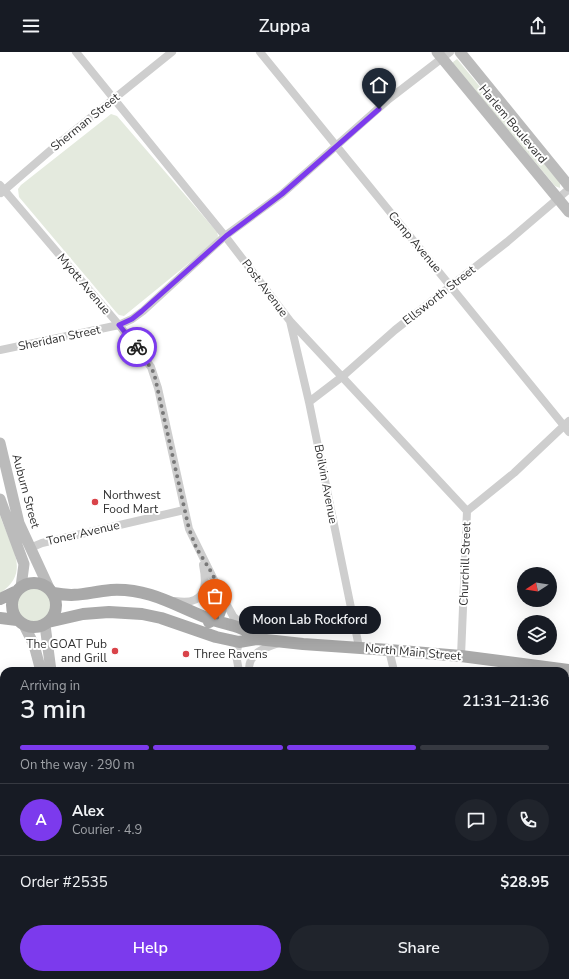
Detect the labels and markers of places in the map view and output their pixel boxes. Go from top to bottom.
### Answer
pin [362,68,396,109]
place label: Northwest Food Mart [103,487,161,517]
marker: Northwest Food Mart [90,497,100,507]
pin [198,579,232,620]
callout: Moon Lab Rockford [239,606,381,634]
place label: The GOAT Pub and Grill [26,636,107,666]
marker: The GOAT Pub and Grill [110,646,120,656]
place label: Three Ravens [194,646,268,662]
marker: Three Ravens [181,649,191,659]

